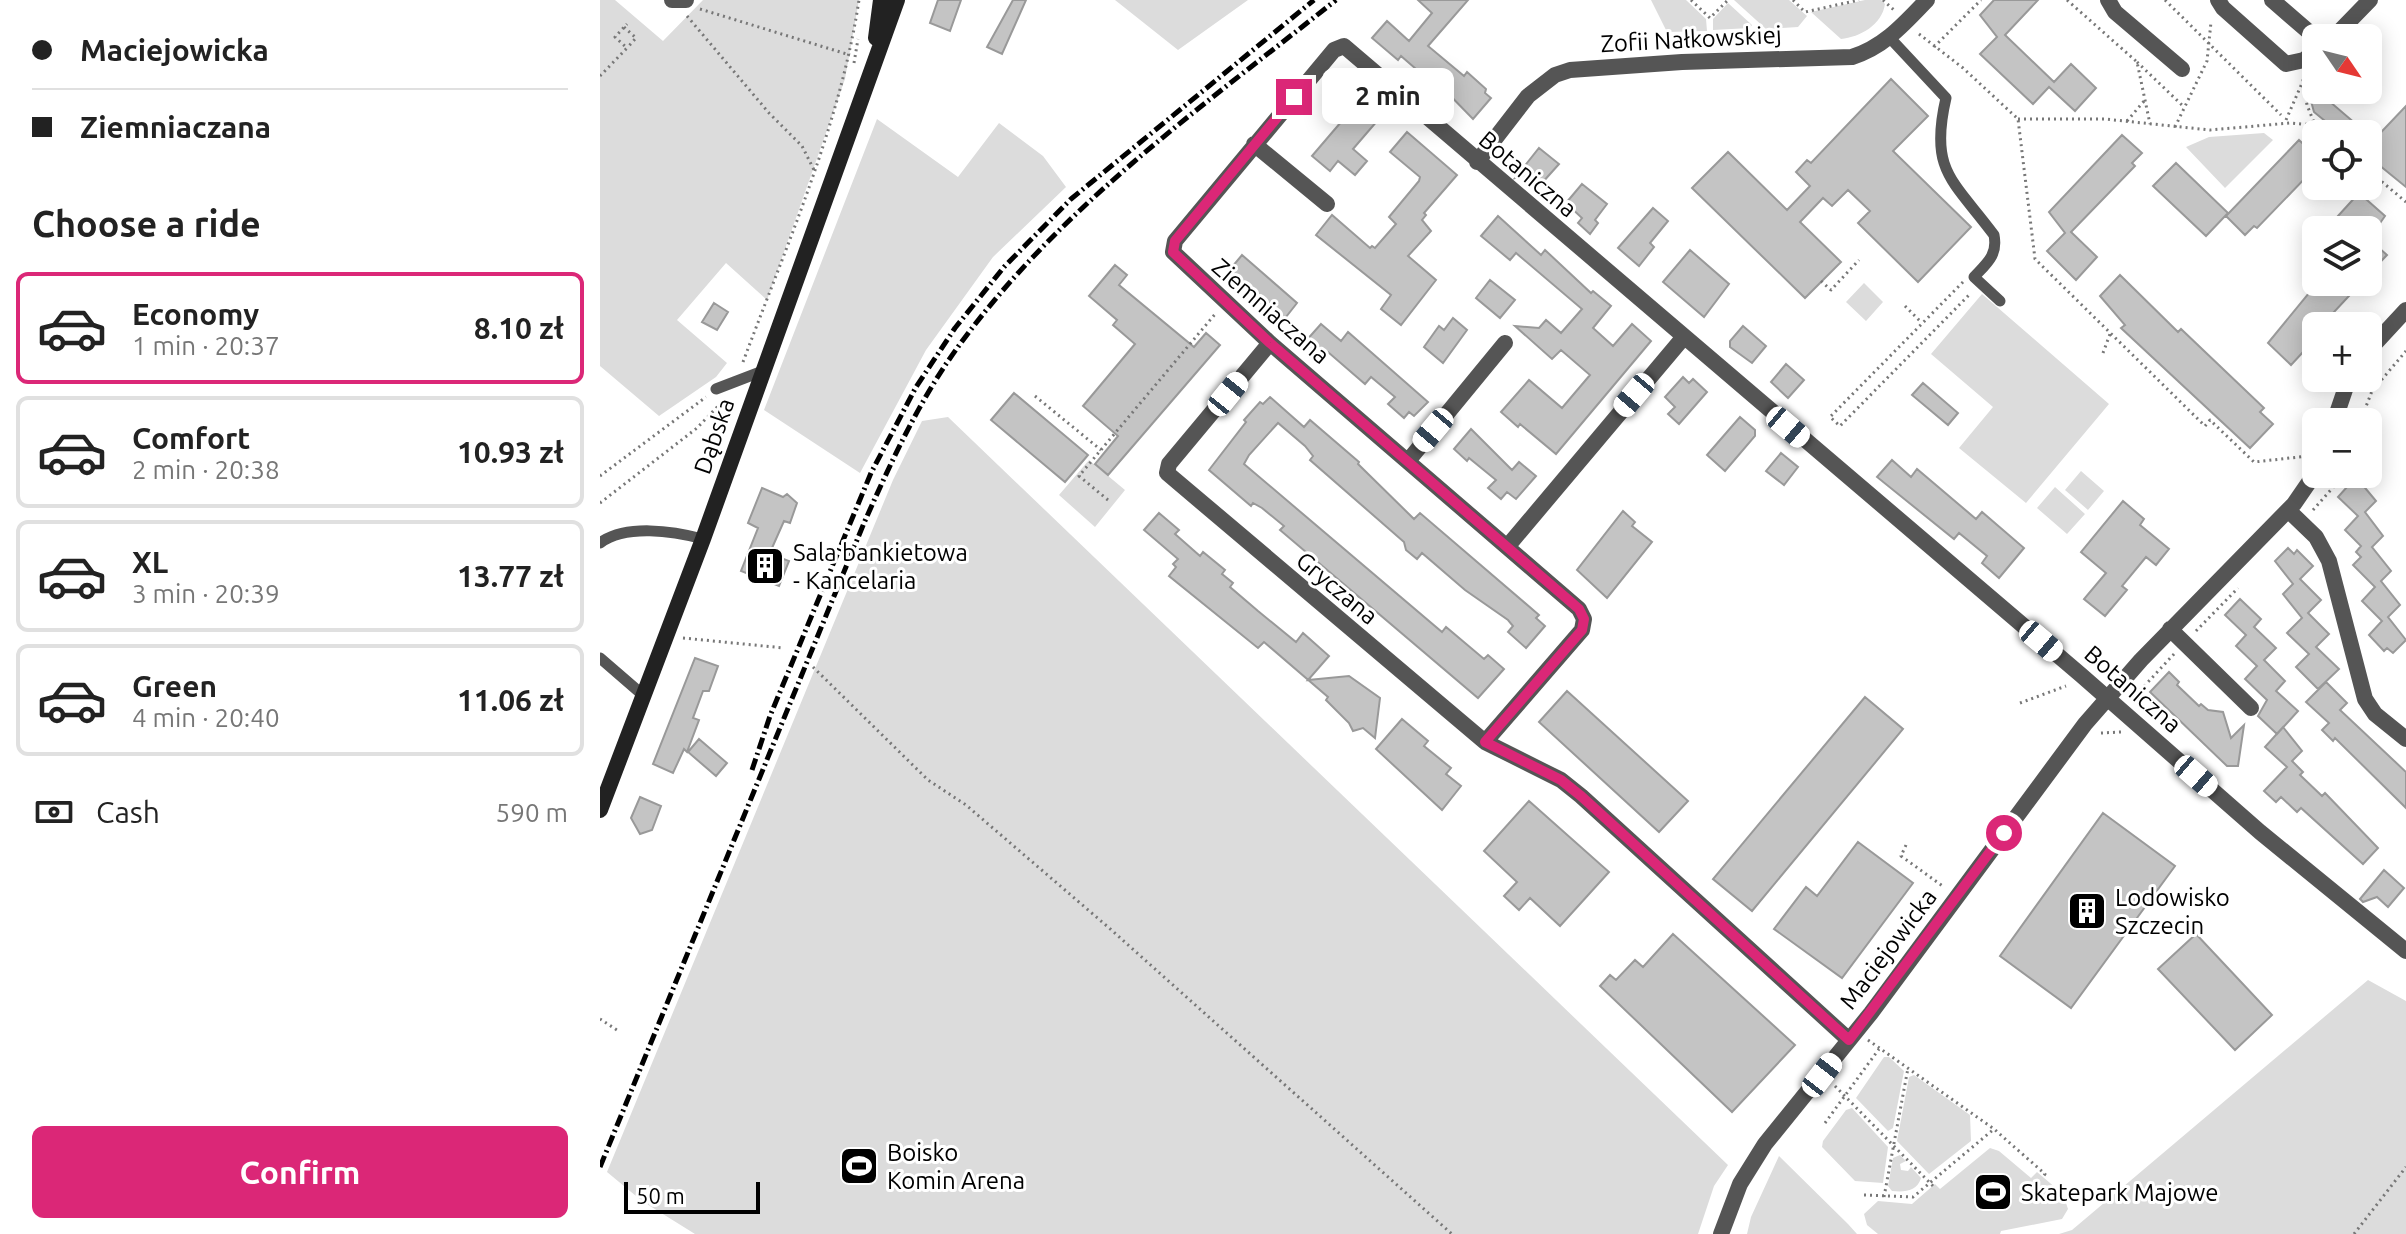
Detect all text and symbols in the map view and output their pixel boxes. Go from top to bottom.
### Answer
street label: Zofii Nałkowskiej [1600,21,1782,57]
north arrow [2302,24,2382,104]
map controls [2302,24,2382,488]
text: Maciejowicka [80,33,269,67]
callout: 2 min [1322,69,1454,125]
route end [1276,79,1312,115]
text: 2 min [1355,81,1421,110]
text: Ziemniaczana [80,110,271,144]
button: locate [2302,120,2382,200]
street label: Botaniczna [1474,125,1582,223]
text: Choose a ride [32,203,261,244]
button: layers [2302,216,2382,296]
street label: Ziemniaczana [1207,253,1335,369]
icon: car [36,292,108,364]
text: Economy [132,297,259,331]
text: 8.10 zł [474,311,564,345]
button: + [2302,312,2382,392]
text: 1 min · 20:37 [132,331,280,360]
car [1204,368,1252,420]
car [1609,369,1659,421]
street label: Dąbska [689,395,739,477]
car [1762,402,1814,452]
car [1408,404,1458,456]
button: − [2302,408,2382,488]
icon: car [36,416,108,488]
text: Comfort [132,421,250,455]
text: 10.93 zł [457,435,564,469]
text: 2 min · 20:38 [132,455,280,484]
place label: Sala bankietowa - Kancelaria [793,539,968,594]
icon: car [36,540,108,612]
text: XL [132,545,168,579]
building icon: Sala bankietowa - Kancelaria [744,545,786,587]
street label: Gryczana [1291,546,1383,630]
text: 13.77 zł [457,559,564,593]
text: 3 min · 20:39 [132,579,280,608]
car [2015,616,2067,666]
street label: Botaniczna [2079,640,2187,738]
icon: car [36,664,108,736]
text: Green [132,669,217,703]
text: 11.06 zł [457,683,564,717]
text: 4 min · 20:40 [132,703,280,732]
car [2170,751,2222,801]
icon: cash [32,790,76,834]
text: Cash [96,795,160,829]
text: 590 m [496,798,568,827]
route start [1986,815,2022,851]
street label: Maciejowicka [1834,884,1942,1014]
place label: Lodowisko Szczecin [2115,884,2230,939]
building icon: Lodowisko Szczecin [2066,890,2108,932]
car [1798,1049,1846,1101]
button: Confirm [32,1126,568,1218]
place label: Boisko Komin Arena [887,1139,1025,1194]
sports icon: Boisko Komin Arena [838,1145,880,1187]
sports icon: Skatepark Majowe [1972,1171,2014,1213]
scale bar [624,1178,760,1214]
place label: Skatepark Majowe [2021,1179,2219,1206]
text: 50 m [636,1183,685,1208]

